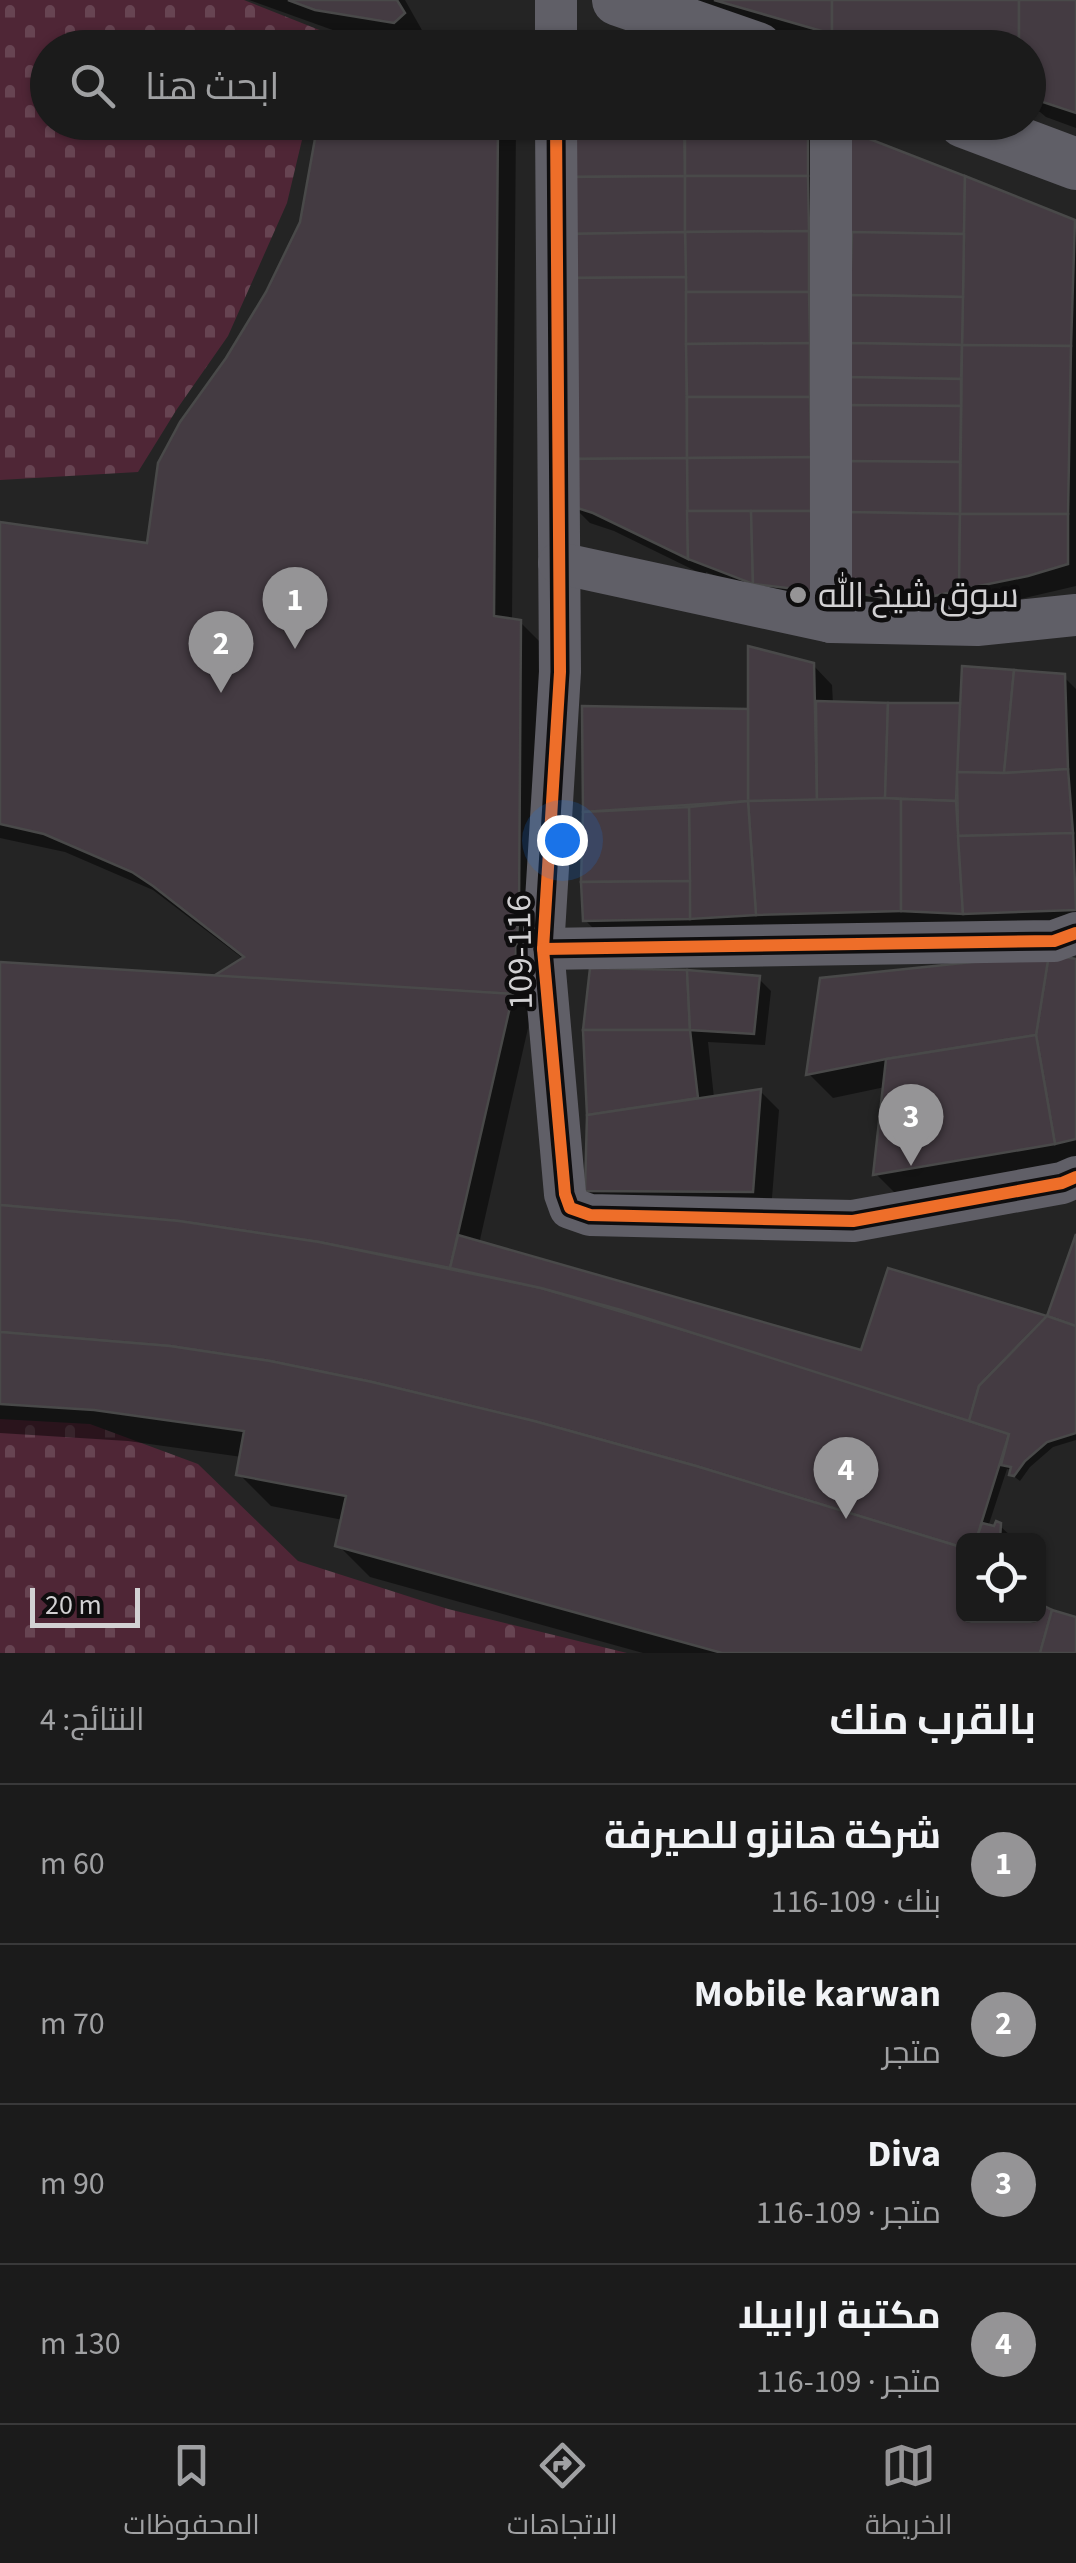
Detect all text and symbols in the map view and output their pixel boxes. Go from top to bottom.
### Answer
search box [30,30,1046,140]
icon: search [65,58,120,113]
text: ابحث هنا [145,60,280,114]
pin: 1 [262,566,328,649]
place label: سوق شيخ الله [818,571,1019,621]
marker: سوق شيخ الله [787,584,809,606]
pin: 2 [188,610,254,693]
your location [537,815,588,866]
street label: 109-116 [494,894,546,1010]
pin: 3 [878,1084,944,1166]
pin: 4 [814,1436,878,1519]
map controls [956,1533,1046,1623]
button: locate [956,1533,1046,1623]
scale bar [30,1583,140,1628]
text: 20 m [45,1585,102,1625]
text: بالقرب منك [829,1691,1036,1751]
text: النتائج: 4 [40,1697,145,1743]
text: شركة هانزو للصيرفة [604,1809,941,1863]
text: 60 m [40,1841,105,1887]
text: 1 [995,1841,1012,1887]
text: بنك · 109-116 [771,1879,941,1925]
text: Mobile karwan [694,1967,941,2021]
text: 70 m [40,2001,105,2047]
text: 2 [995,2001,1012,2047]
text: متجر [882,2030,941,2076]
text: Diva [867,2127,941,2181]
text: 90 m [40,2161,105,2207]
text: 3 [995,2161,1012,2207]
text: متجر · 109-116 [756,2190,941,2236]
text: مكتبة ارابيلا [738,2289,941,2343]
text: 130 m [40,2321,121,2367]
text: 4 [995,2321,1012,2367]
text: متجر · 109-116 [756,2359,941,2405]
tab: المحفوظات [124,2438,260,2550]
tab: الاتجاهات [507,2438,618,2550]
tab: الخريطة [865,2438,952,2550]

